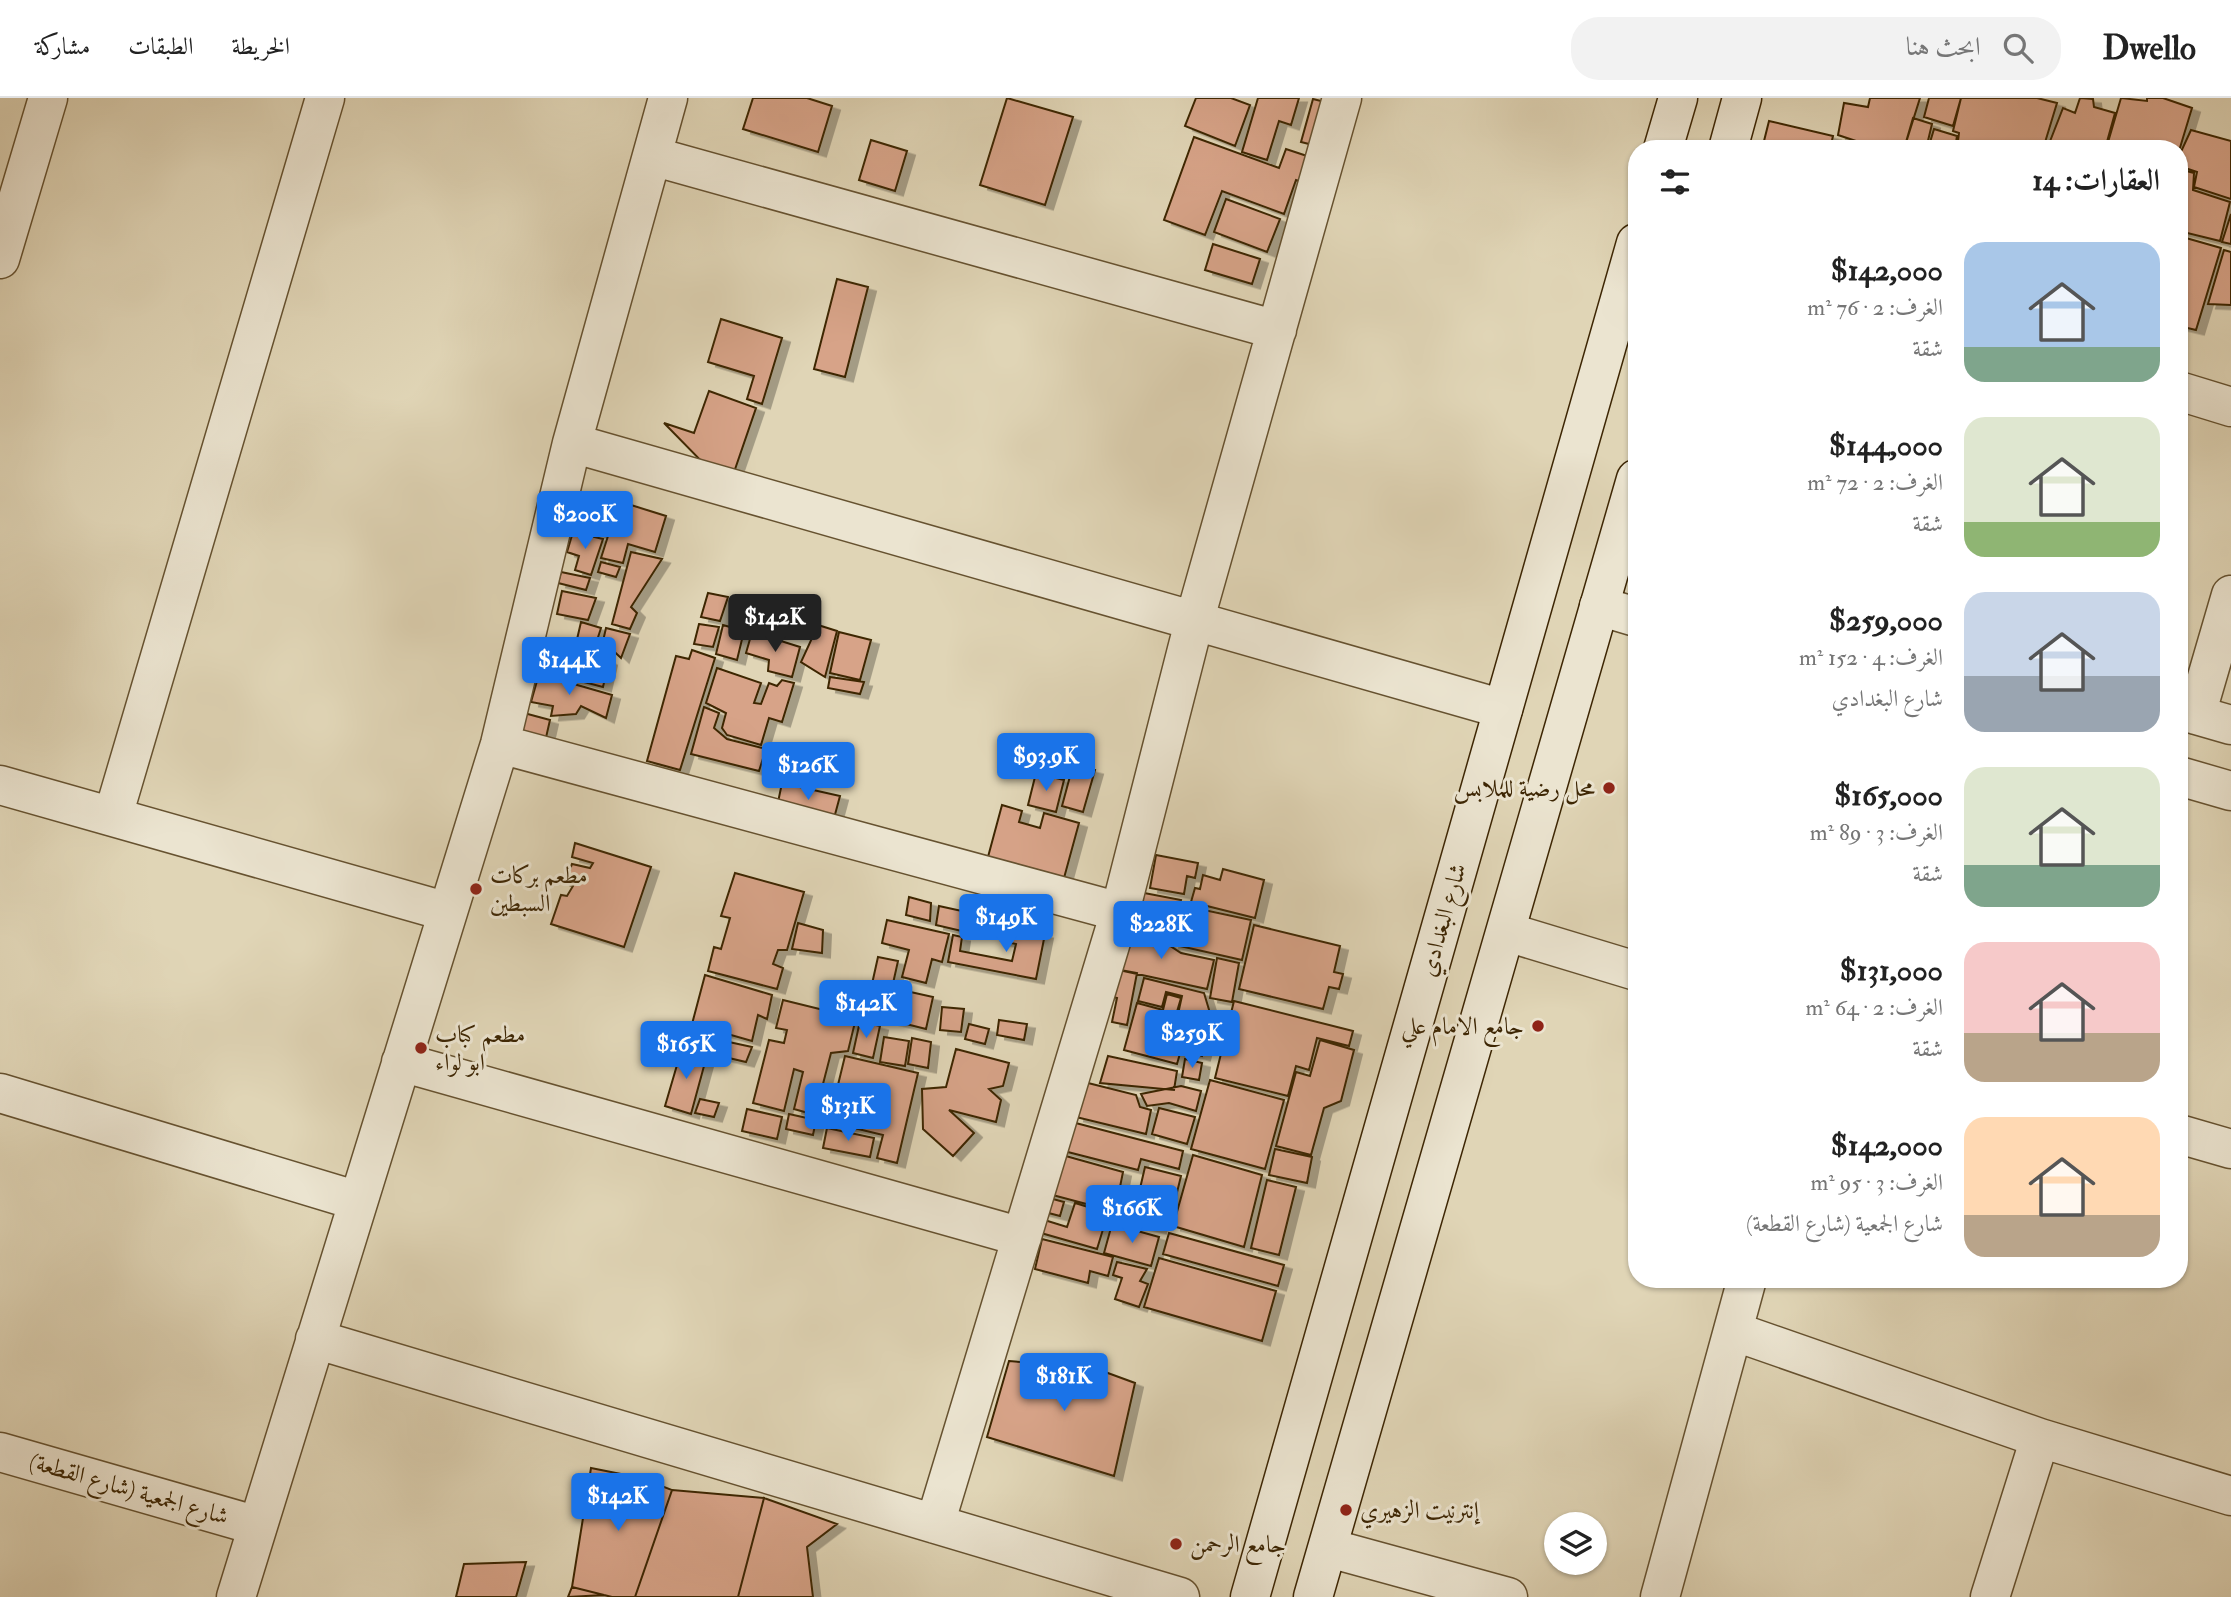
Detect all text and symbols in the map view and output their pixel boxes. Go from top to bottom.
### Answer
search box [1571,17,2061,80]
text: Dwello [2103,28,2196,69]
icon: search [1999,29,2037,67]
text: مشاركة [35,31,90,62]
text: الطبقات [128,31,194,62]
text: الخريطة [232,31,290,62]
text: ابحث هنا [1906,31,1981,63]
text: العقارات: 14 [2032,162,2160,199]
icon: filters [1656,163,1694,201]
text: $142,000 [1831,252,1943,289]
icon: home [2020,270,2104,354]
text: الغرف: 2 · 76 m² [1807,293,1943,322]
text: شقة [1913,334,1943,363]
text: $144,000 [1829,427,1943,464]
icon: home [2020,445,2104,529]
text: الغرف: 2 · 72 m² [1807,468,1943,497]
pin: $200K [536,491,634,551]
text: $200K [553,499,617,528]
text: شقة [1913,509,1943,538]
pin: $142K [726,594,824,654]
text: $142K [744,602,806,631]
text: $259,000 [1829,602,1943,639]
icon: home [2020,620,2104,704]
pin: $144K [520,638,618,697]
text: الغرف: 4 · 152 m² [1799,643,1943,672]
text: $144K [538,645,600,674]
text: شارع البغدادي [1831,684,1943,713]
pin: $93.9K [989,734,1103,793]
text: $93.9K [1013,741,1079,770]
pin: $126K [759,742,857,802]
text: $126K [778,750,838,779]
place label: محل رضية للملابس [1453,773,1595,805]
text: $165,000 [1834,777,1943,814]
marker: محل رضية للملابس [1601,780,1617,796]
icon: home [2020,795,2104,879]
text: الغرف: 3 · 89 m² [1810,818,1943,847]
text: شقة [1913,859,1943,888]
place label: مطعم بركات السبطين [490,860,588,919]
street label: شارع البغدادي [1412,860,1478,981]
marker: مطعم بركات السبطين [468,881,484,897]
pin: $149K [957,894,1055,954]
text: $149K [975,902,1037,931]
pin: $228K [1112,902,1210,961]
text: $228K [1129,909,1193,938]
text: $131,000 [1840,952,1943,989]
icon: home [2020,970,2104,1054]
pin: $142K [817,981,915,1040]
text: $142K [835,988,897,1017]
text: الغرف: 2 · 64 m² [1805,993,1943,1022]
pin: $259K [1143,1010,1241,1070]
place label: جامع الامام علي [1401,1011,1524,1049]
text: $259K [1161,1018,1223,1047]
marker: جامع الامام علي [1530,1018,1546,1034]
place label: مطعم كباب ابو لواء [435,1019,525,1078]
pin: $165K [637,1021,735,1081]
text: $165K [657,1029,715,1058]
text: شقة [1913,1034,1943,1063]
marker: مطعم كباب ابو لواء [413,1040,429,1056]
pin: $131K [799,1084,897,1143]
text: $131K [821,1091,875,1120]
text: $142,000 [1831,1127,1943,1164]
icon: home [2020,1145,2104,1229]
text: الغرف: 3 · 95 m² [1810,1168,1943,1197]
pin: $166K [1083,1186,1181,1245]
text: $166K [1102,1193,1162,1222]
text: شارع الجمعية (شارع القطعة) [1746,1209,1943,1238]
pin: $181K [1015,1354,1113,1413]
text: $181K [1036,1361,1092,1390]
street label: شارع الجمعية (شارع القطعة) [25,1446,232,1536]
pin: $142K [569,1474,667,1533]
text: $142K [587,1481,649,1510]
place label: إنترنيت الزهيري [1360,1495,1481,1529]
marker: إنترنيت الزهيري [1338,1502,1354,1518]
map controls [1544,1512,1607,1575]
button: layers [1544,1512,1607,1575]
place label: جامع الرحمن [1190,1529,1286,1566]
marker: جامع الرحمن [1168,1536,1184,1552]

